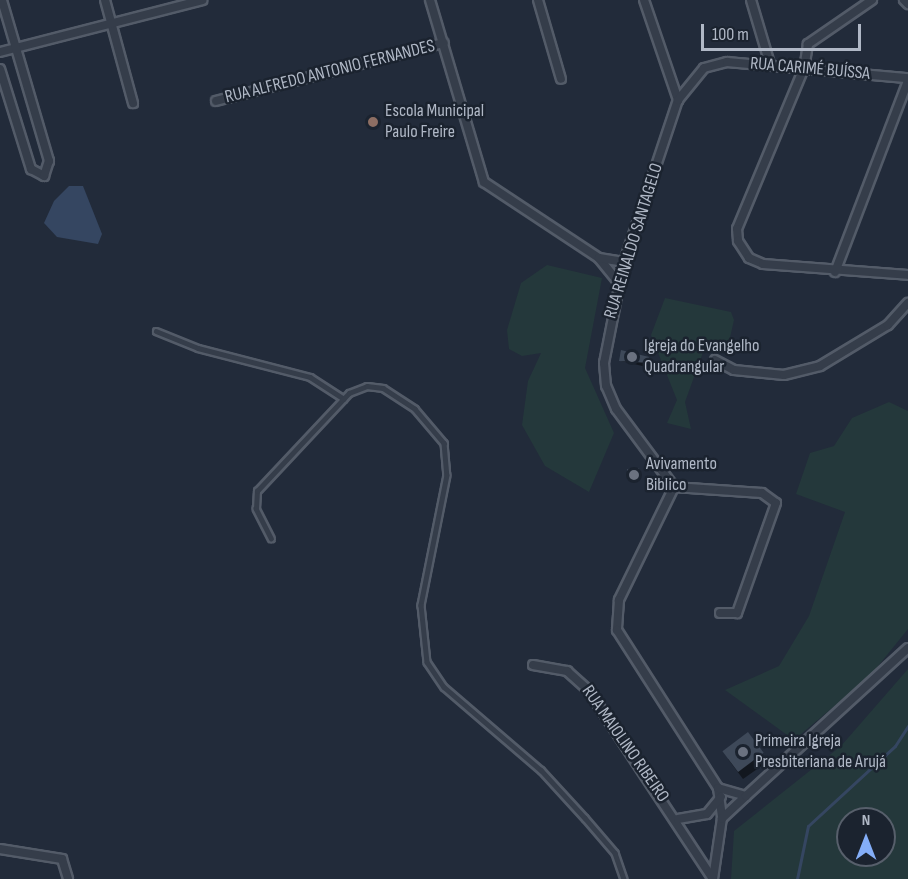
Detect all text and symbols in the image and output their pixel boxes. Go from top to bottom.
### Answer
scale bar [704,12,864,50]
text: 100 m [712,24,749,45]
street label: RUA ALFREDO ANTONIO FERNANDES [223,35,437,109]
street label: RUA CARIMÉ BUÍSSA [749,53,871,85]
place label: Escola Municipal Paulo Freire [385,101,484,144]
marker: Escola Municipal Paulo Freire [366,115,380,129]
street label: RUA REINALDO SANTAGELO [600,161,668,321]
place label: Igreja do Evangelho Quadrangular [644,336,759,378]
marker: Igreja do Evangelho Quadrangular [625,350,639,364]
place label: Avivamento Biblico [646,454,717,496]
marker: Avivamento Biblico [627,468,641,482]
street label: RUA MAIOLINO RIBEIRO [577,681,673,807]
place label: Primeira Igreja Presbiteriana de Arujá [755,731,886,774]
marker: Primeira Igreja Presbiteriana de Arujá [736,745,750,759]
north arrow [836,807,896,867]
text: N [862,811,870,830]

